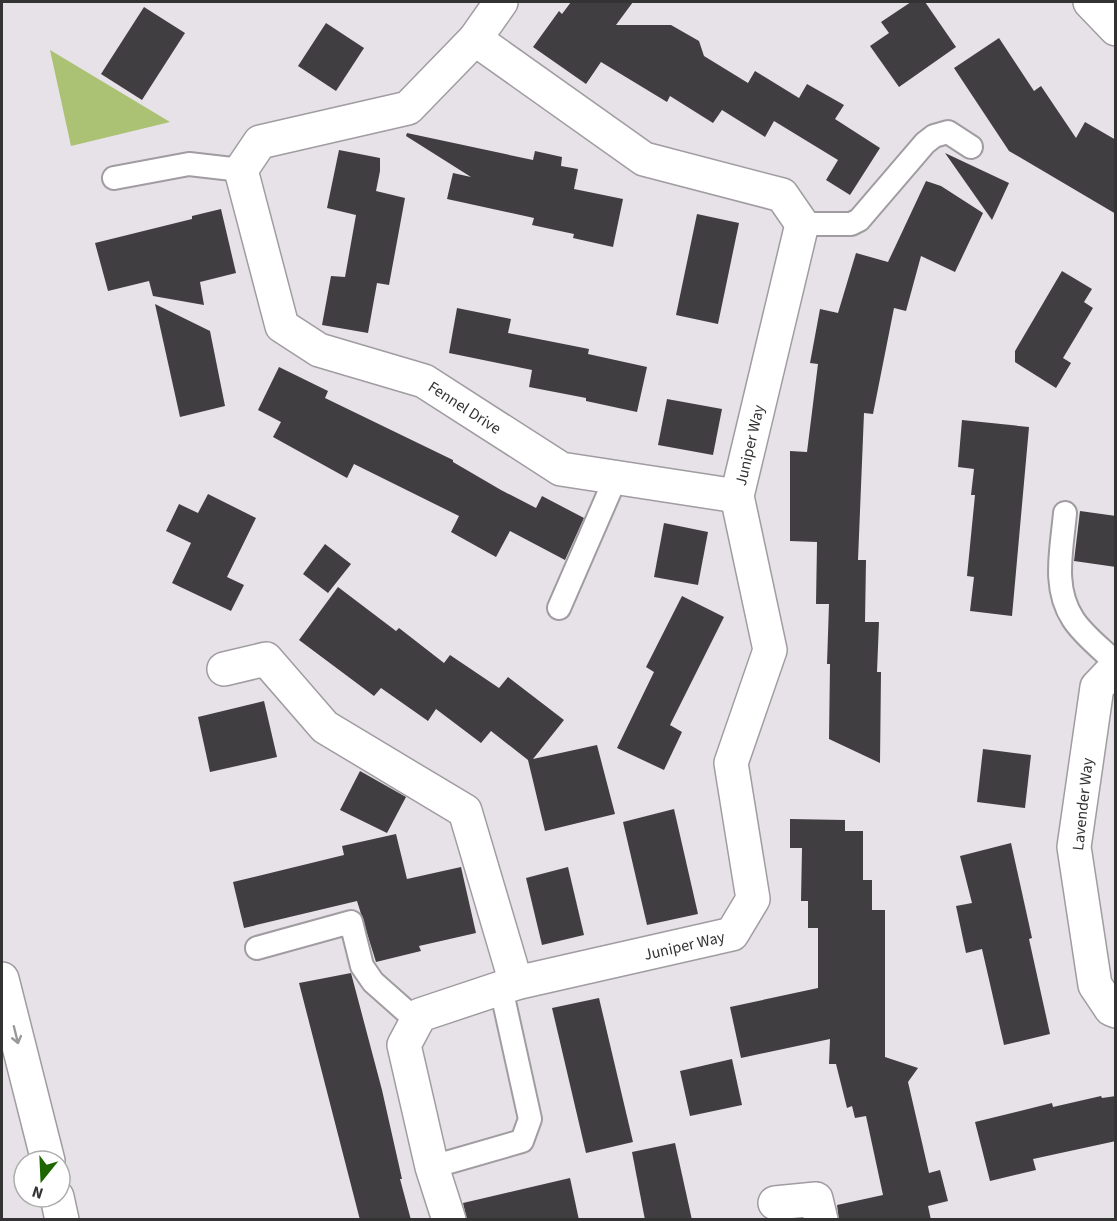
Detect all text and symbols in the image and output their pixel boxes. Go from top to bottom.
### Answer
street label: Fennel Drive [424,376,505,440]
street label: Juniper Way [730,402,770,488]
street label: Lavender Way [1067,756,1099,852]
street label: Juniper Way [642,926,727,966]
one-way arrow [10,1026,22,1045]
north arrow [12,1149,72,1209]
text: N [29,1180,46,1204]

